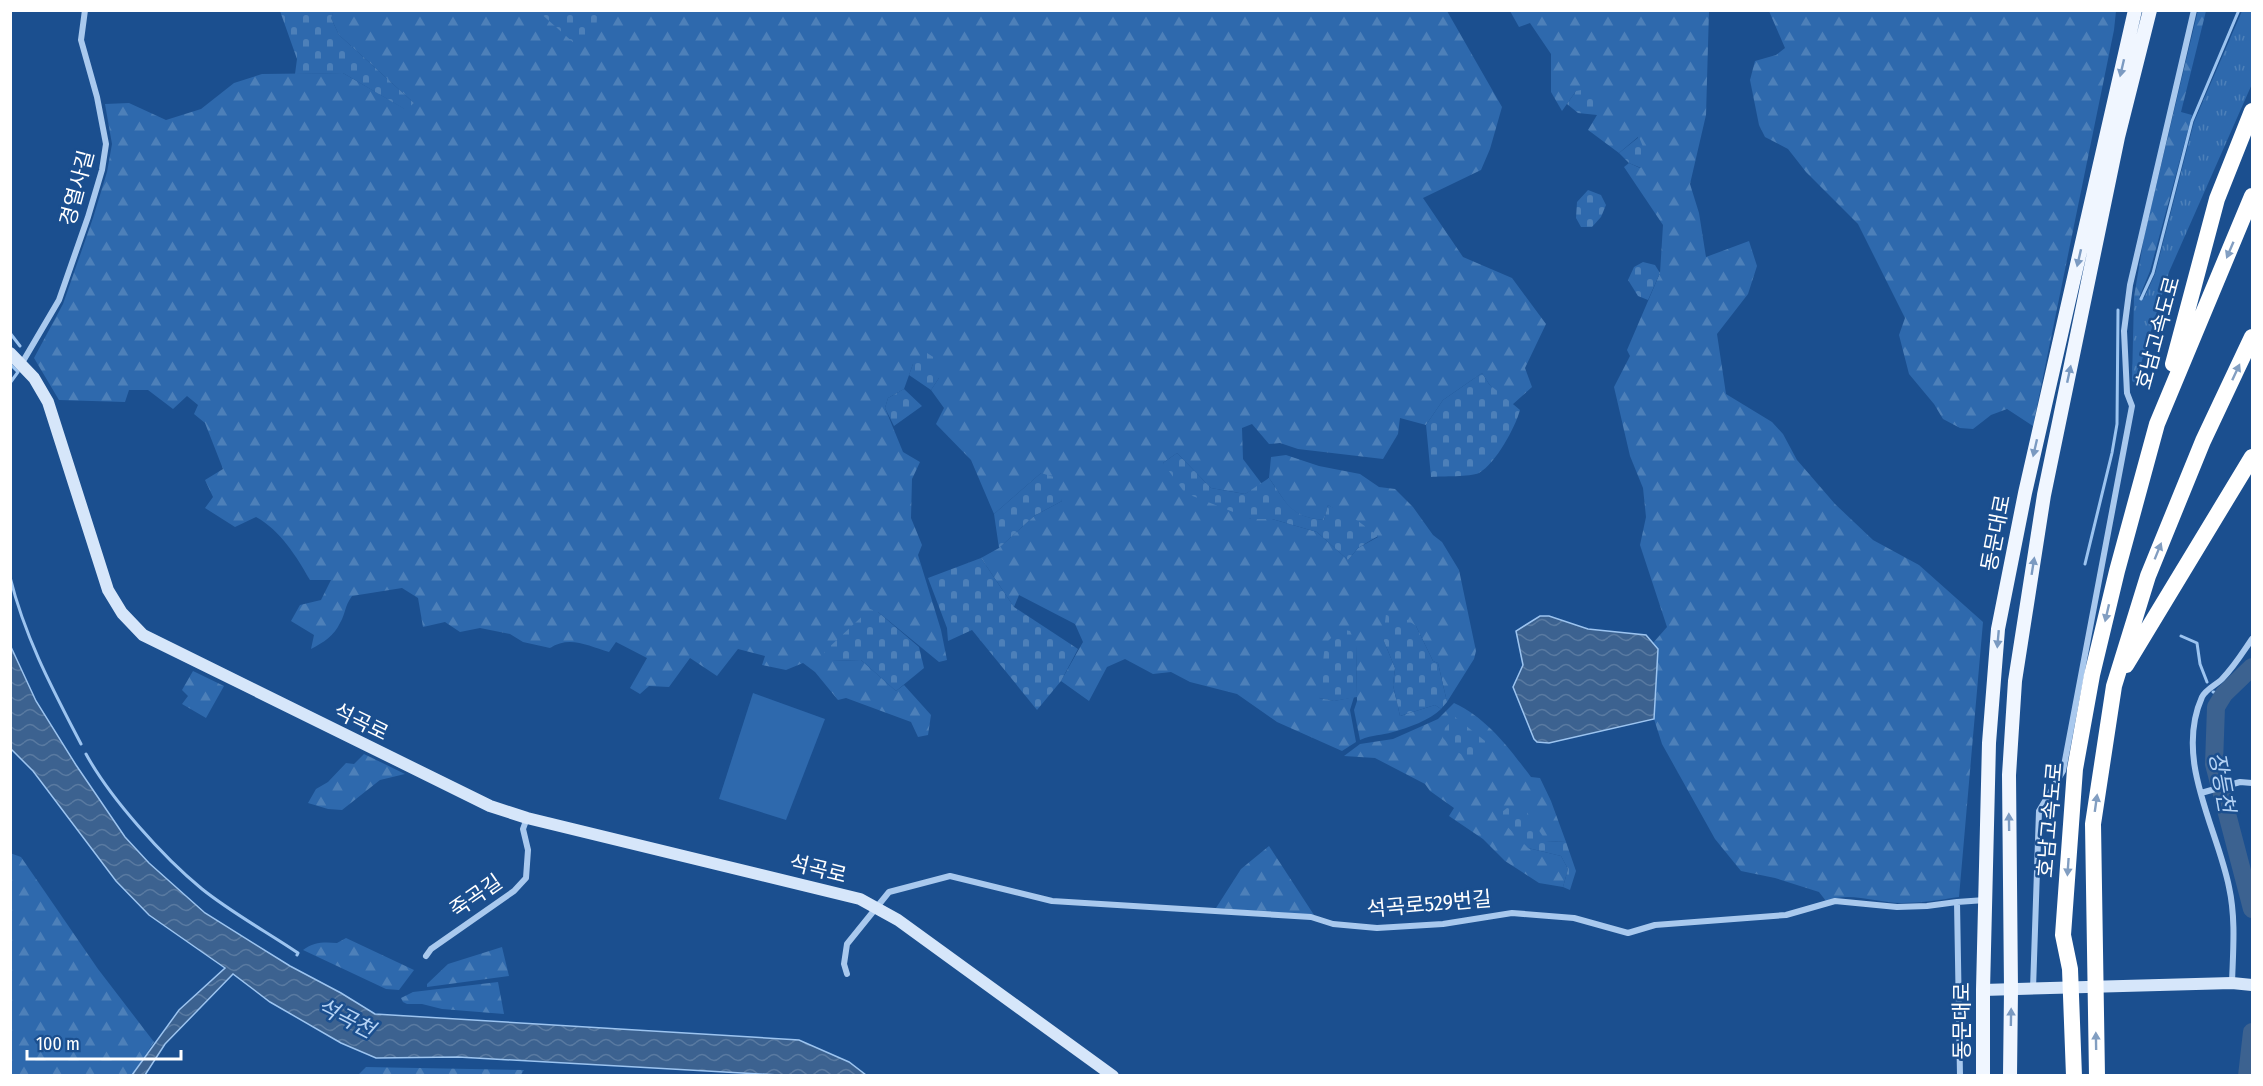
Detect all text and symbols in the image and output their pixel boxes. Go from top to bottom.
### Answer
one-way arrow [2117,58,2126,77]
street label: 경열사길 [54,147,100,229]
one-way arrow [2225,241,2234,259]
one-way arrow [2073,248,2083,267]
street label: 호남고속도로 [2130,274,2186,392]
one-way arrow [2232,363,2241,380]
one-way arrow [2065,364,2074,383]
one-way arrow [2030,439,2040,457]
street label: 동문대로 [1976,493,2016,573]
one-way arrow [2153,541,2163,559]
one-way arrow [2029,556,2038,575]
one-way arrow [2102,603,2111,622]
one-way arrow [1993,630,2002,649]
street label: 석곡로 [329,698,393,746]
water label: 장등천 [2203,750,2241,817]
street label: 호남고속도로 [2032,761,2068,879]
one-way arrow [2092,793,2101,812]
one-way arrow [2004,813,2014,832]
street label: 석곡로 [787,849,849,889]
one-way arrow [2063,858,2073,877]
street label: 죽곡길 [445,869,507,923]
street label: 석곡로529번길 [1365,886,1493,922]
street label: 동문대로 [1949,982,1975,1060]
water label: 석곡천 [313,992,382,1045]
one-way arrow [2006,1008,2016,1027]
scale bar [27,1023,182,1061]
one-way arrow [2091,1031,2101,1050]
text: 100 m [36,1033,80,1055]

